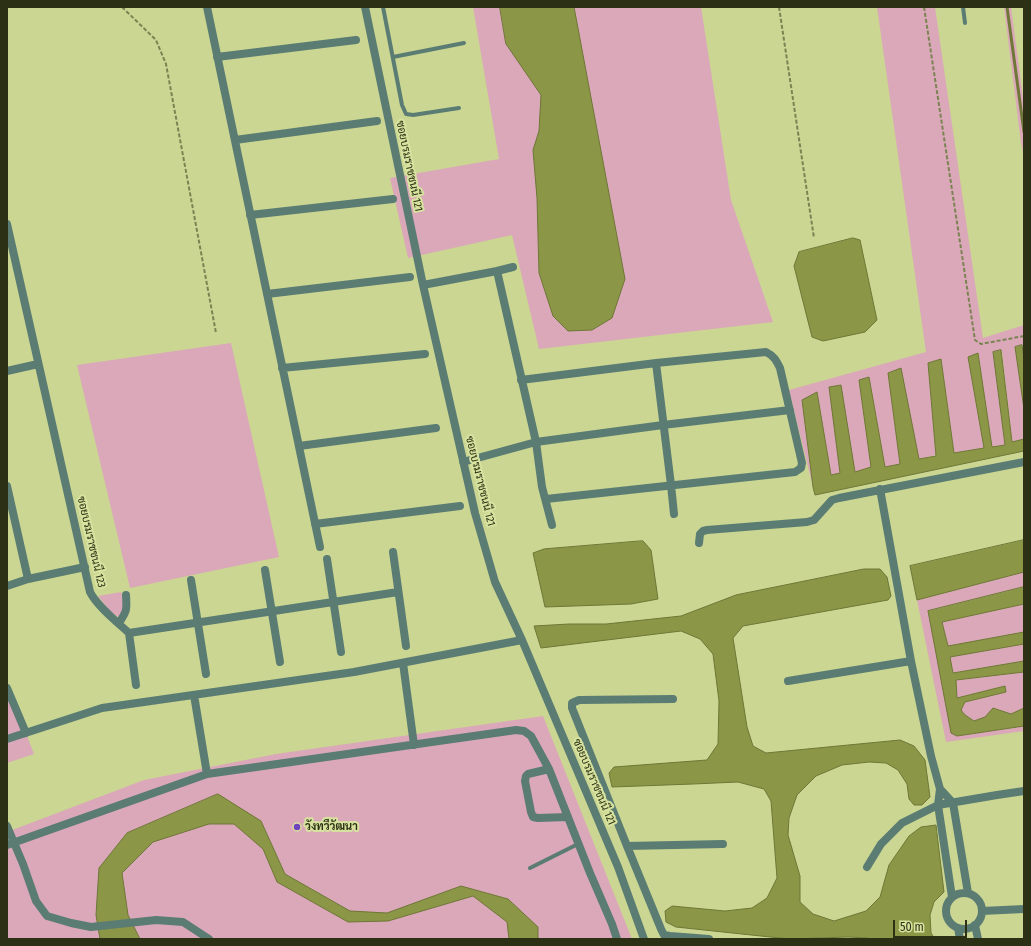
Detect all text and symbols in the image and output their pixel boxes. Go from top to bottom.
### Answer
street label: ซอยบรมราชชนนี 121 [393,119,425,213]
street label: ซอยบรมราชชนนี 121 [462,435,498,527]
street label: ซอยบรมราชชนนี 123 [74,495,108,589]
street label: ซอยบรมราชชนนี 121 [570,737,618,827]
place label: วังทวีวัฒนา [305,820,358,834]
marker: วังทวีวัฒนา [292,822,302,832]
scale bar [895,912,969,938]
text: 50 m [900,920,924,934]

